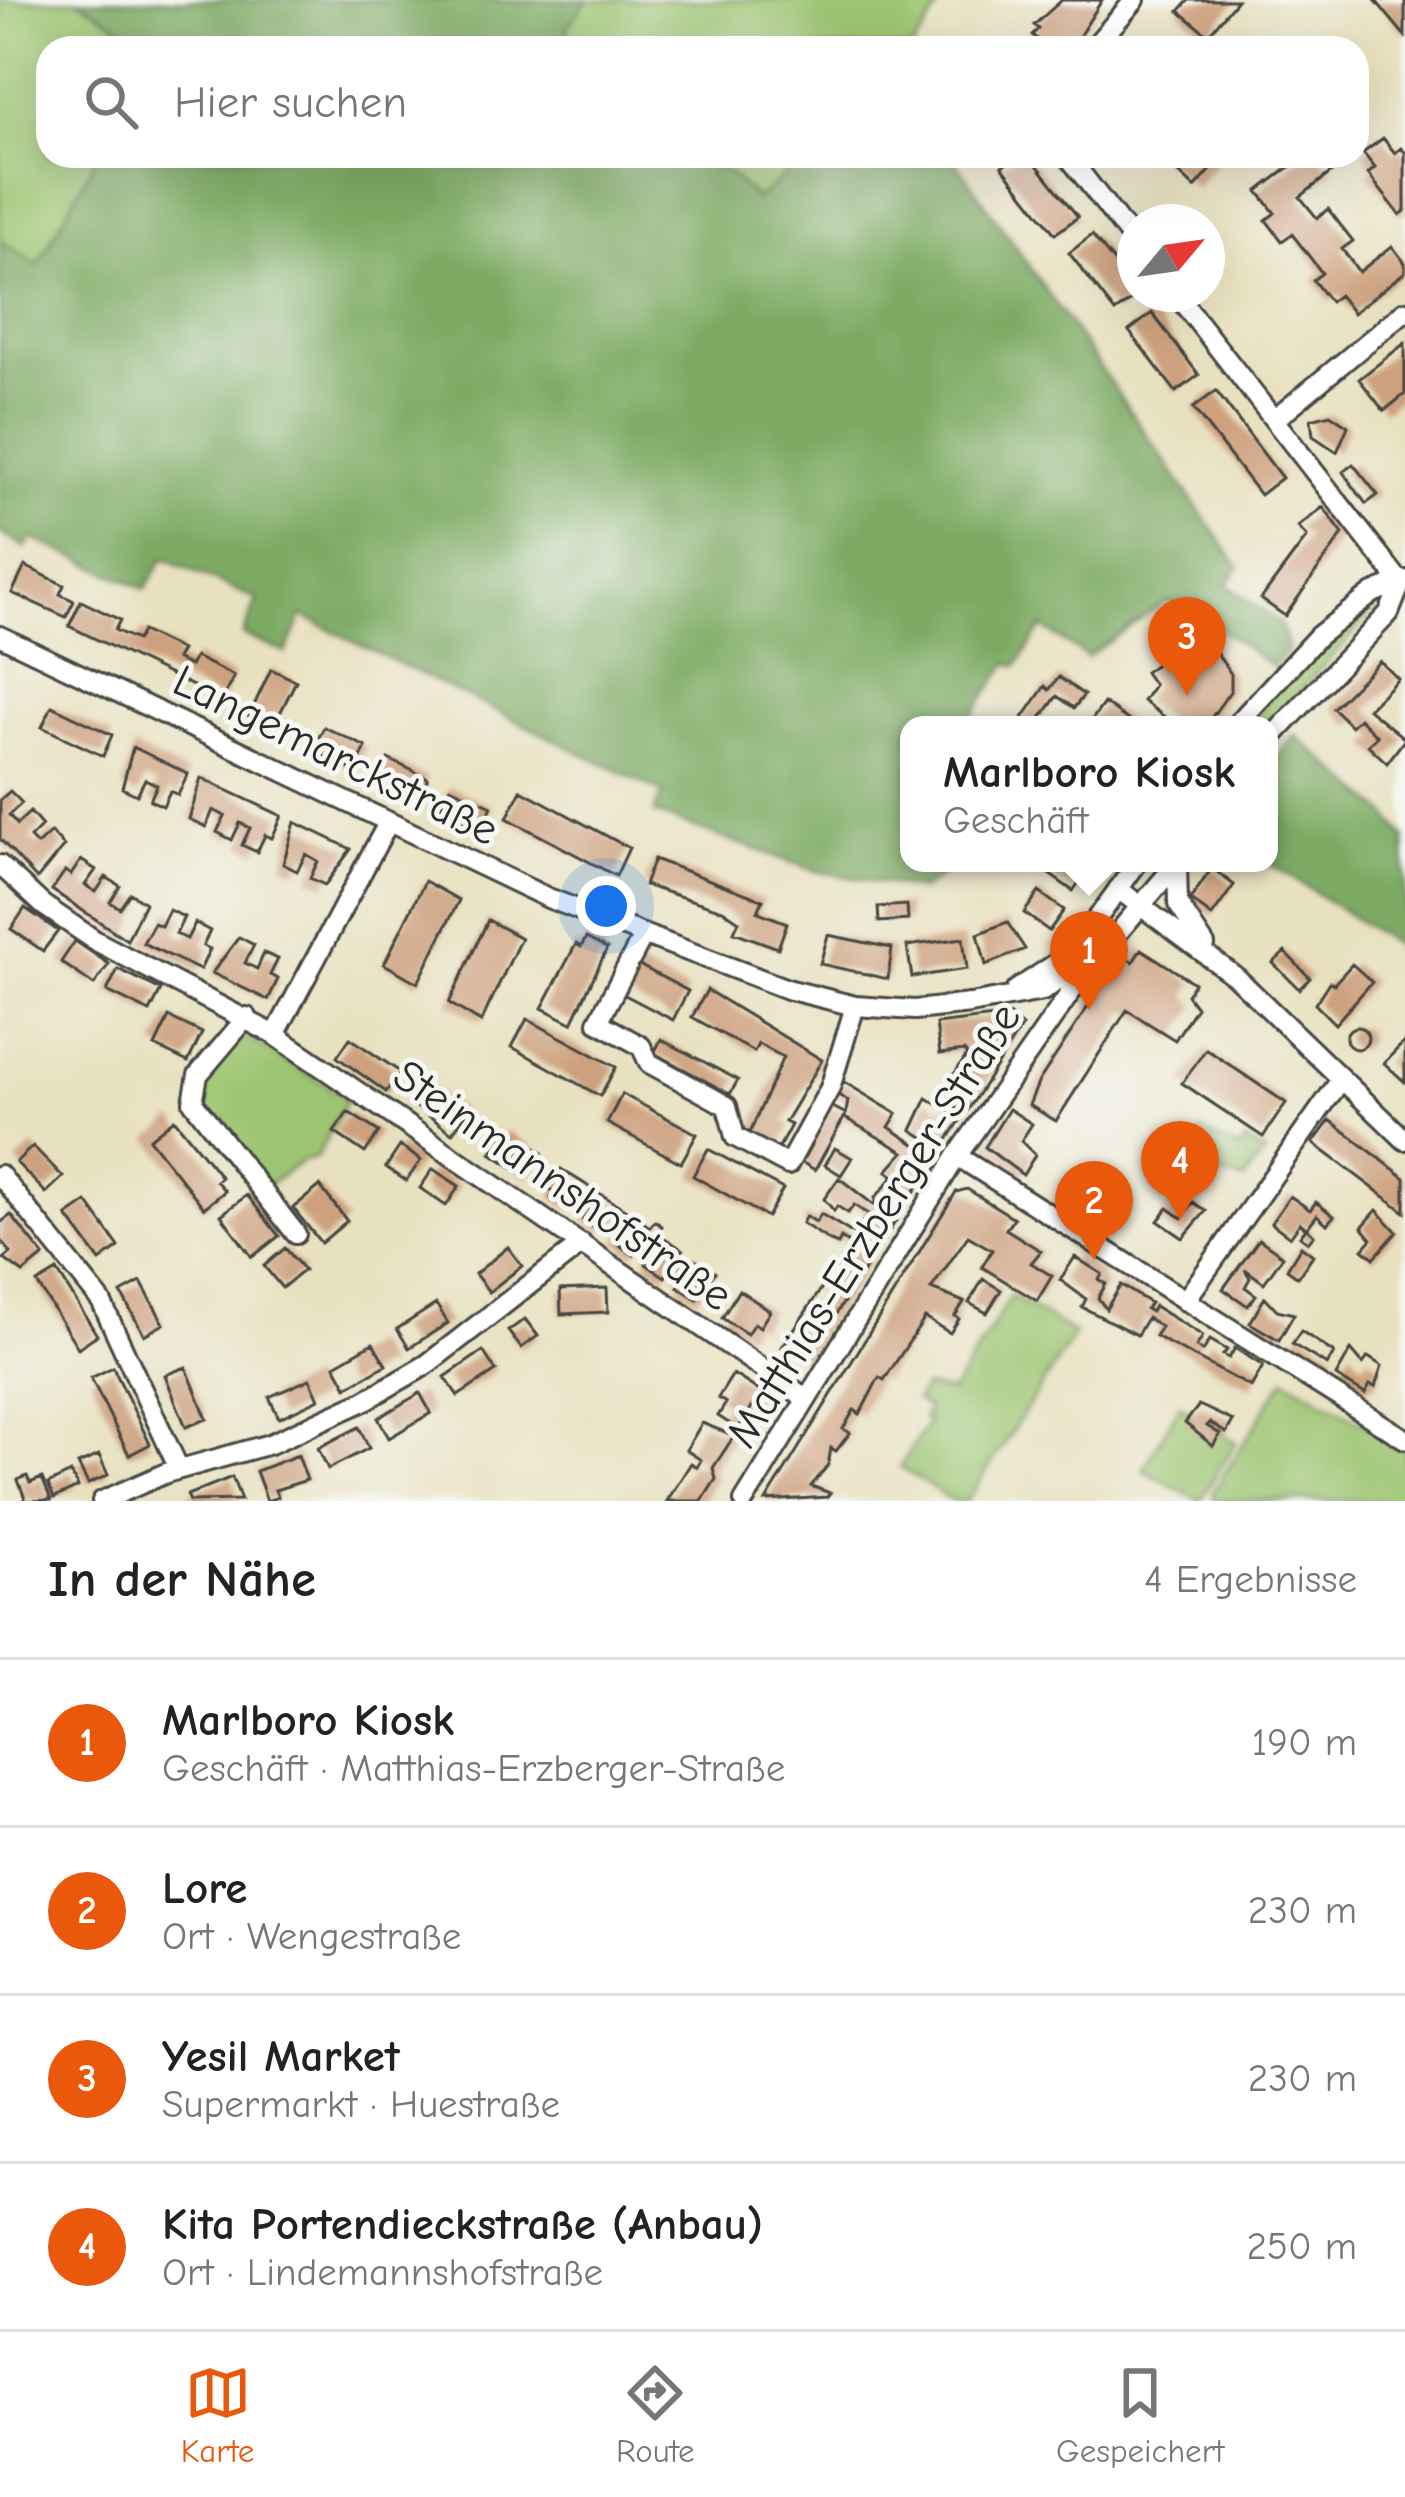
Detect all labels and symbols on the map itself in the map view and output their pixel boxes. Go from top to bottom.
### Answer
north arrow [1117,204,1225,312]
pin: 3 [1148,597,1226,696]
street label: Langemarckstraße [165,654,507,856]
your location [576,876,636,936]
pin: 1 [1050,911,1128,1010]
street label: Matthias-Erzberger-Straße [715,994,1031,1456]
street label: Steinmannshofstraße [384,1049,742,1321]
pin: 4 [1141,1121,1219,1220]
pin: 2 [1055,1161,1133,1260]

